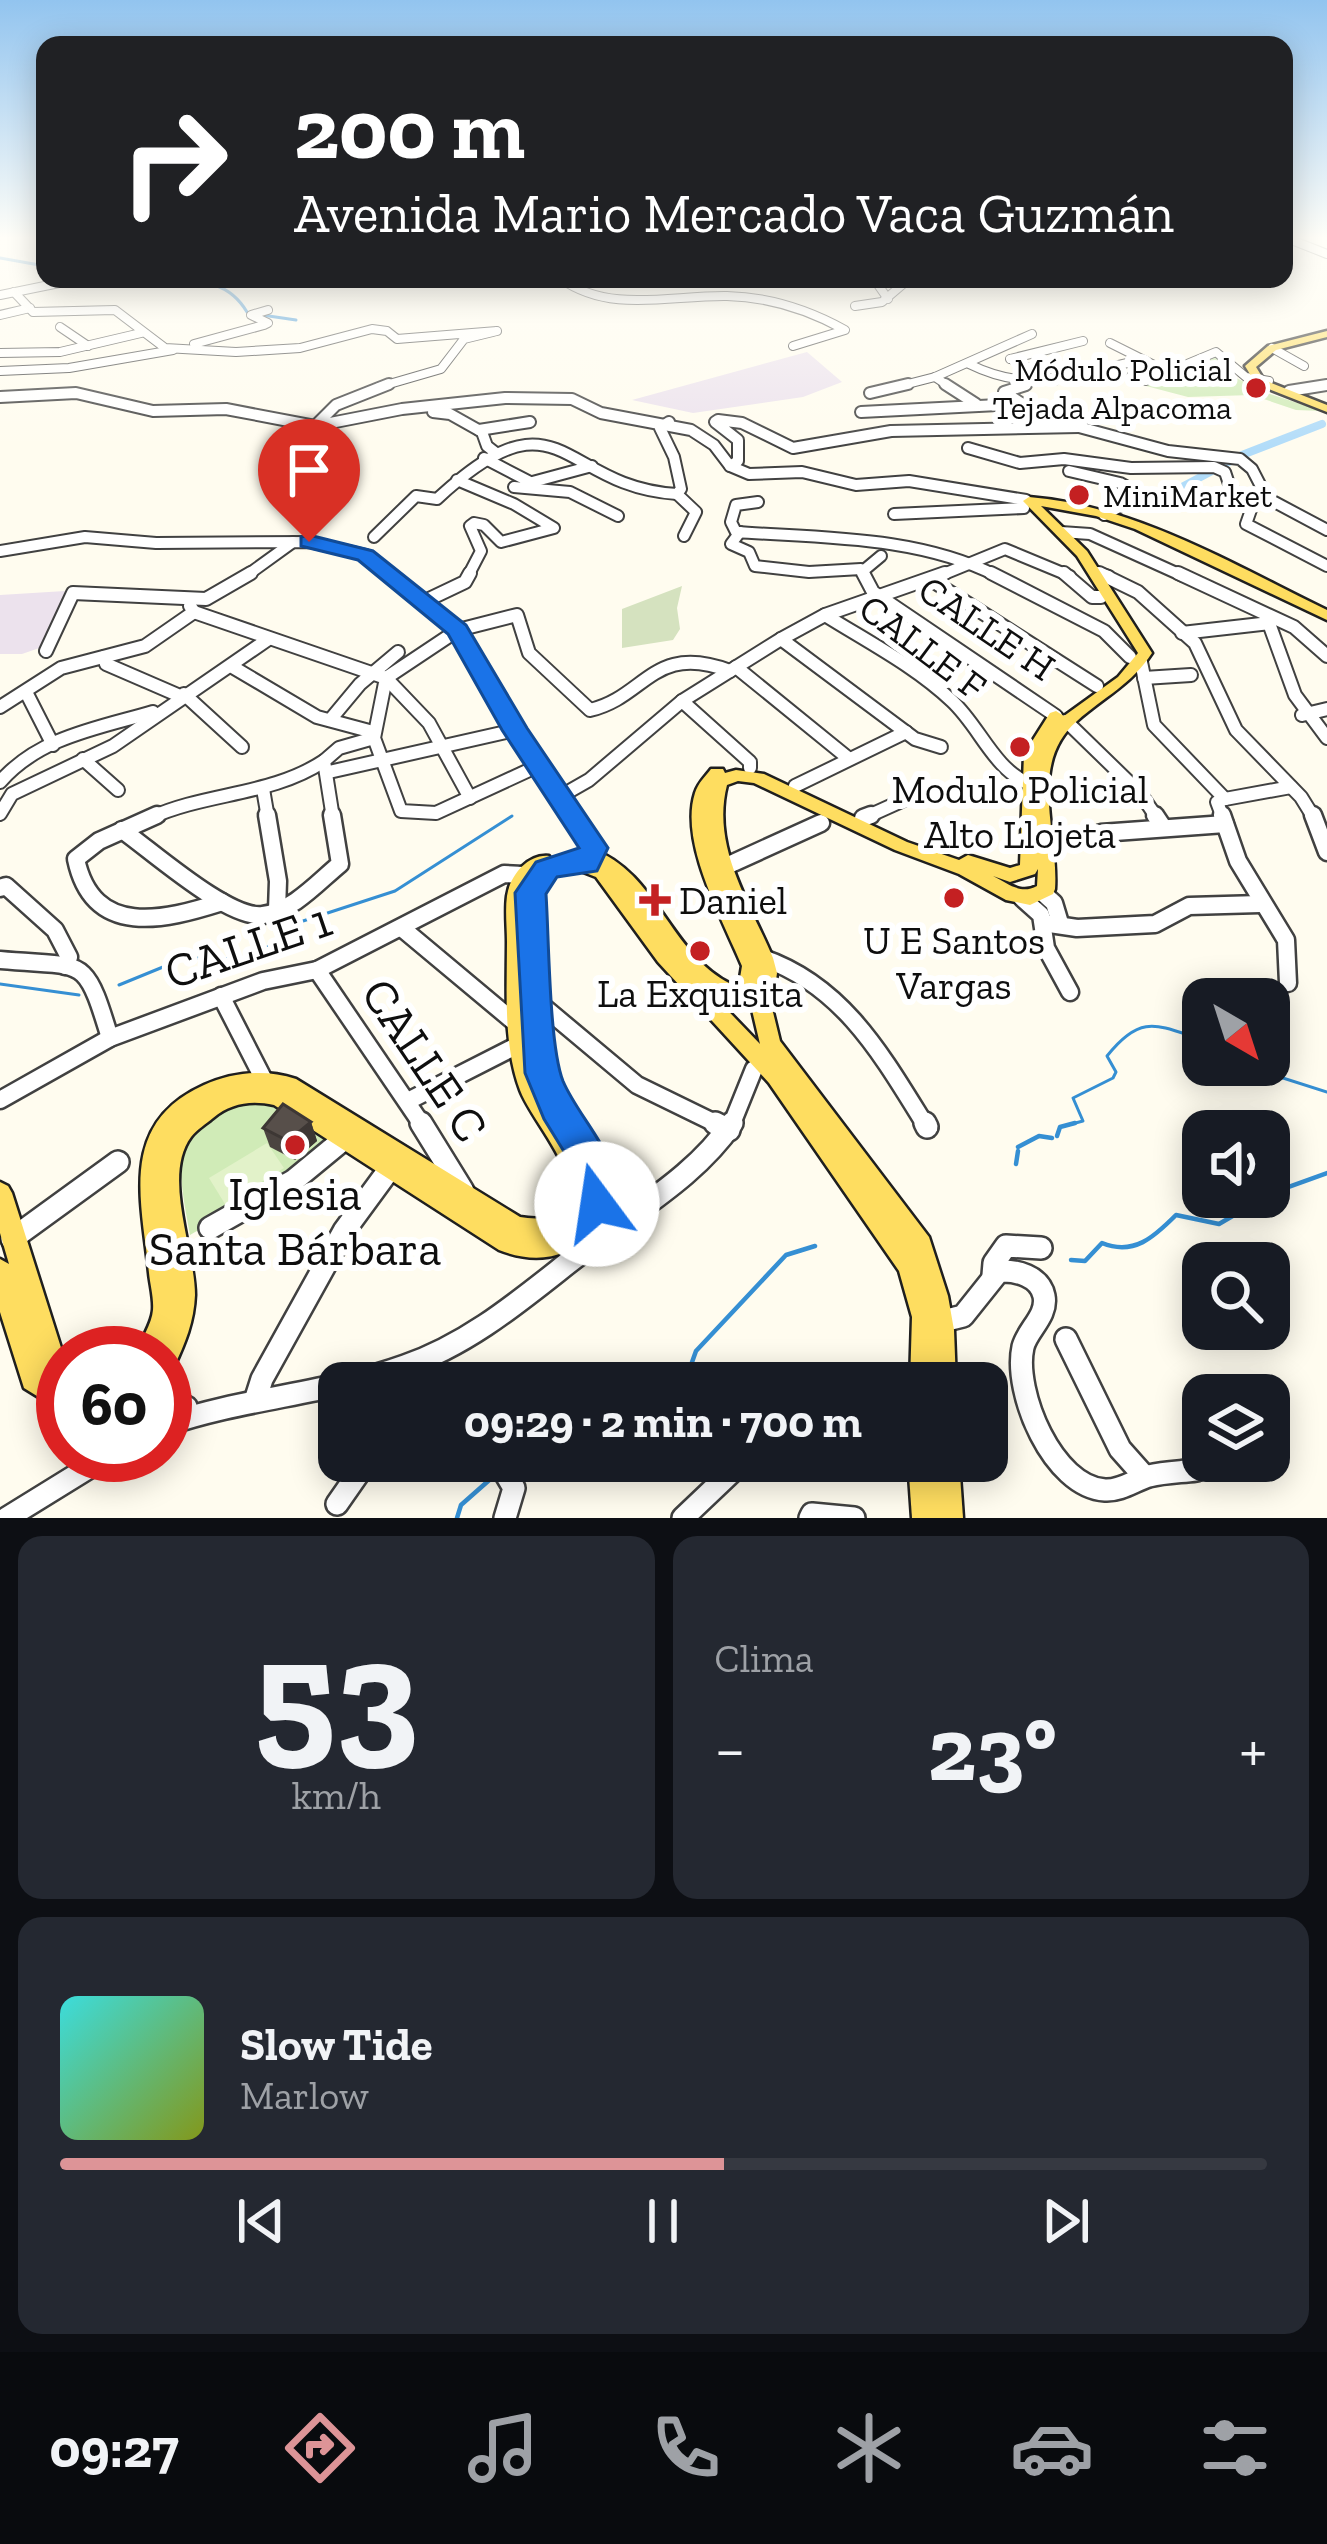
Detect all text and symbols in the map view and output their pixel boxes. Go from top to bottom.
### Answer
text: 200 m [294,79,525,180]
icon: right [96,84,252,240]
text: Avenida Mario Mercado Vaca Guzmán [294,181,1174,246]
place label: Módulo Policial Tejada Alpacoma [992,350,1232,427]
marker: Módulo Policial Tejada Alpacoma [1243,375,1269,401]
pin [258,419,360,542]
icon: arrive [276,437,342,503]
place label: MiniMarket [1103,476,1273,515]
marker: MiniMarket [1066,482,1092,508]
street label: CALLE H [910,565,1064,691]
street label: CALLE F [850,584,996,710]
marker: Modulo Policial Alto Llojeta [1007,734,1033,760]
place label: Modulo Policial Alto Llojeta [891,766,1149,858]
place label: Daniel [679,877,787,924]
marker: U E Santos Vargas [941,885,967,911]
marker: Daniel [642,887,668,913]
street label: CALLE 1 [157,891,339,1001]
place label: U E Santos Vargas [863,917,1045,1009]
marker: La Exquisita [687,938,713,964]
street label: CALLE C [350,968,500,1152]
place label: La Exquisita [597,970,803,1017]
north arrow [1182,978,1290,1086]
map controls [1182,978,1290,1482]
button: sound [1182,1110,1290,1218]
marker: Iglesia Santa Bárbara [282,1132,308,1158]
position arrow [534,1141,660,1267]
place label: Iglesia Santa Bárbara [149,1165,441,1277]
button: search [1182,1242,1290,1350]
speed limit sign: 60 [36,1326,192,1482]
button: layers [1182,1374,1290,1482]
text: 09:29 · 2 min · 700 m [464,1395,862,1449]
text: 53 [254,1600,419,1787]
text: Clima [715,1635,813,1682]
text: 23° [928,1695,1057,1803]
text: − [715,1710,745,1789]
text: + [1239,1710,1267,1789]
text: km/h [292,1772,381,1819]
text: Slow Tide [240,2018,433,2072]
text: Marlow [240,2072,369,2119]
icon: previous [228,2188,294,2254]
icon: pause [630,2188,696,2254]
icon: next [1033,2188,1099,2254]
icon: directions [278,2406,362,2490]
icon: music [461,2406,545,2490]
icon: phone [644,2406,728,2490]
icon: climate [827,2406,911,2490]
icon: car [1010,2406,1094,2490]
icon: filters [1193,2406,1277,2490]
text: 09:27 [50,2416,179,2481]

